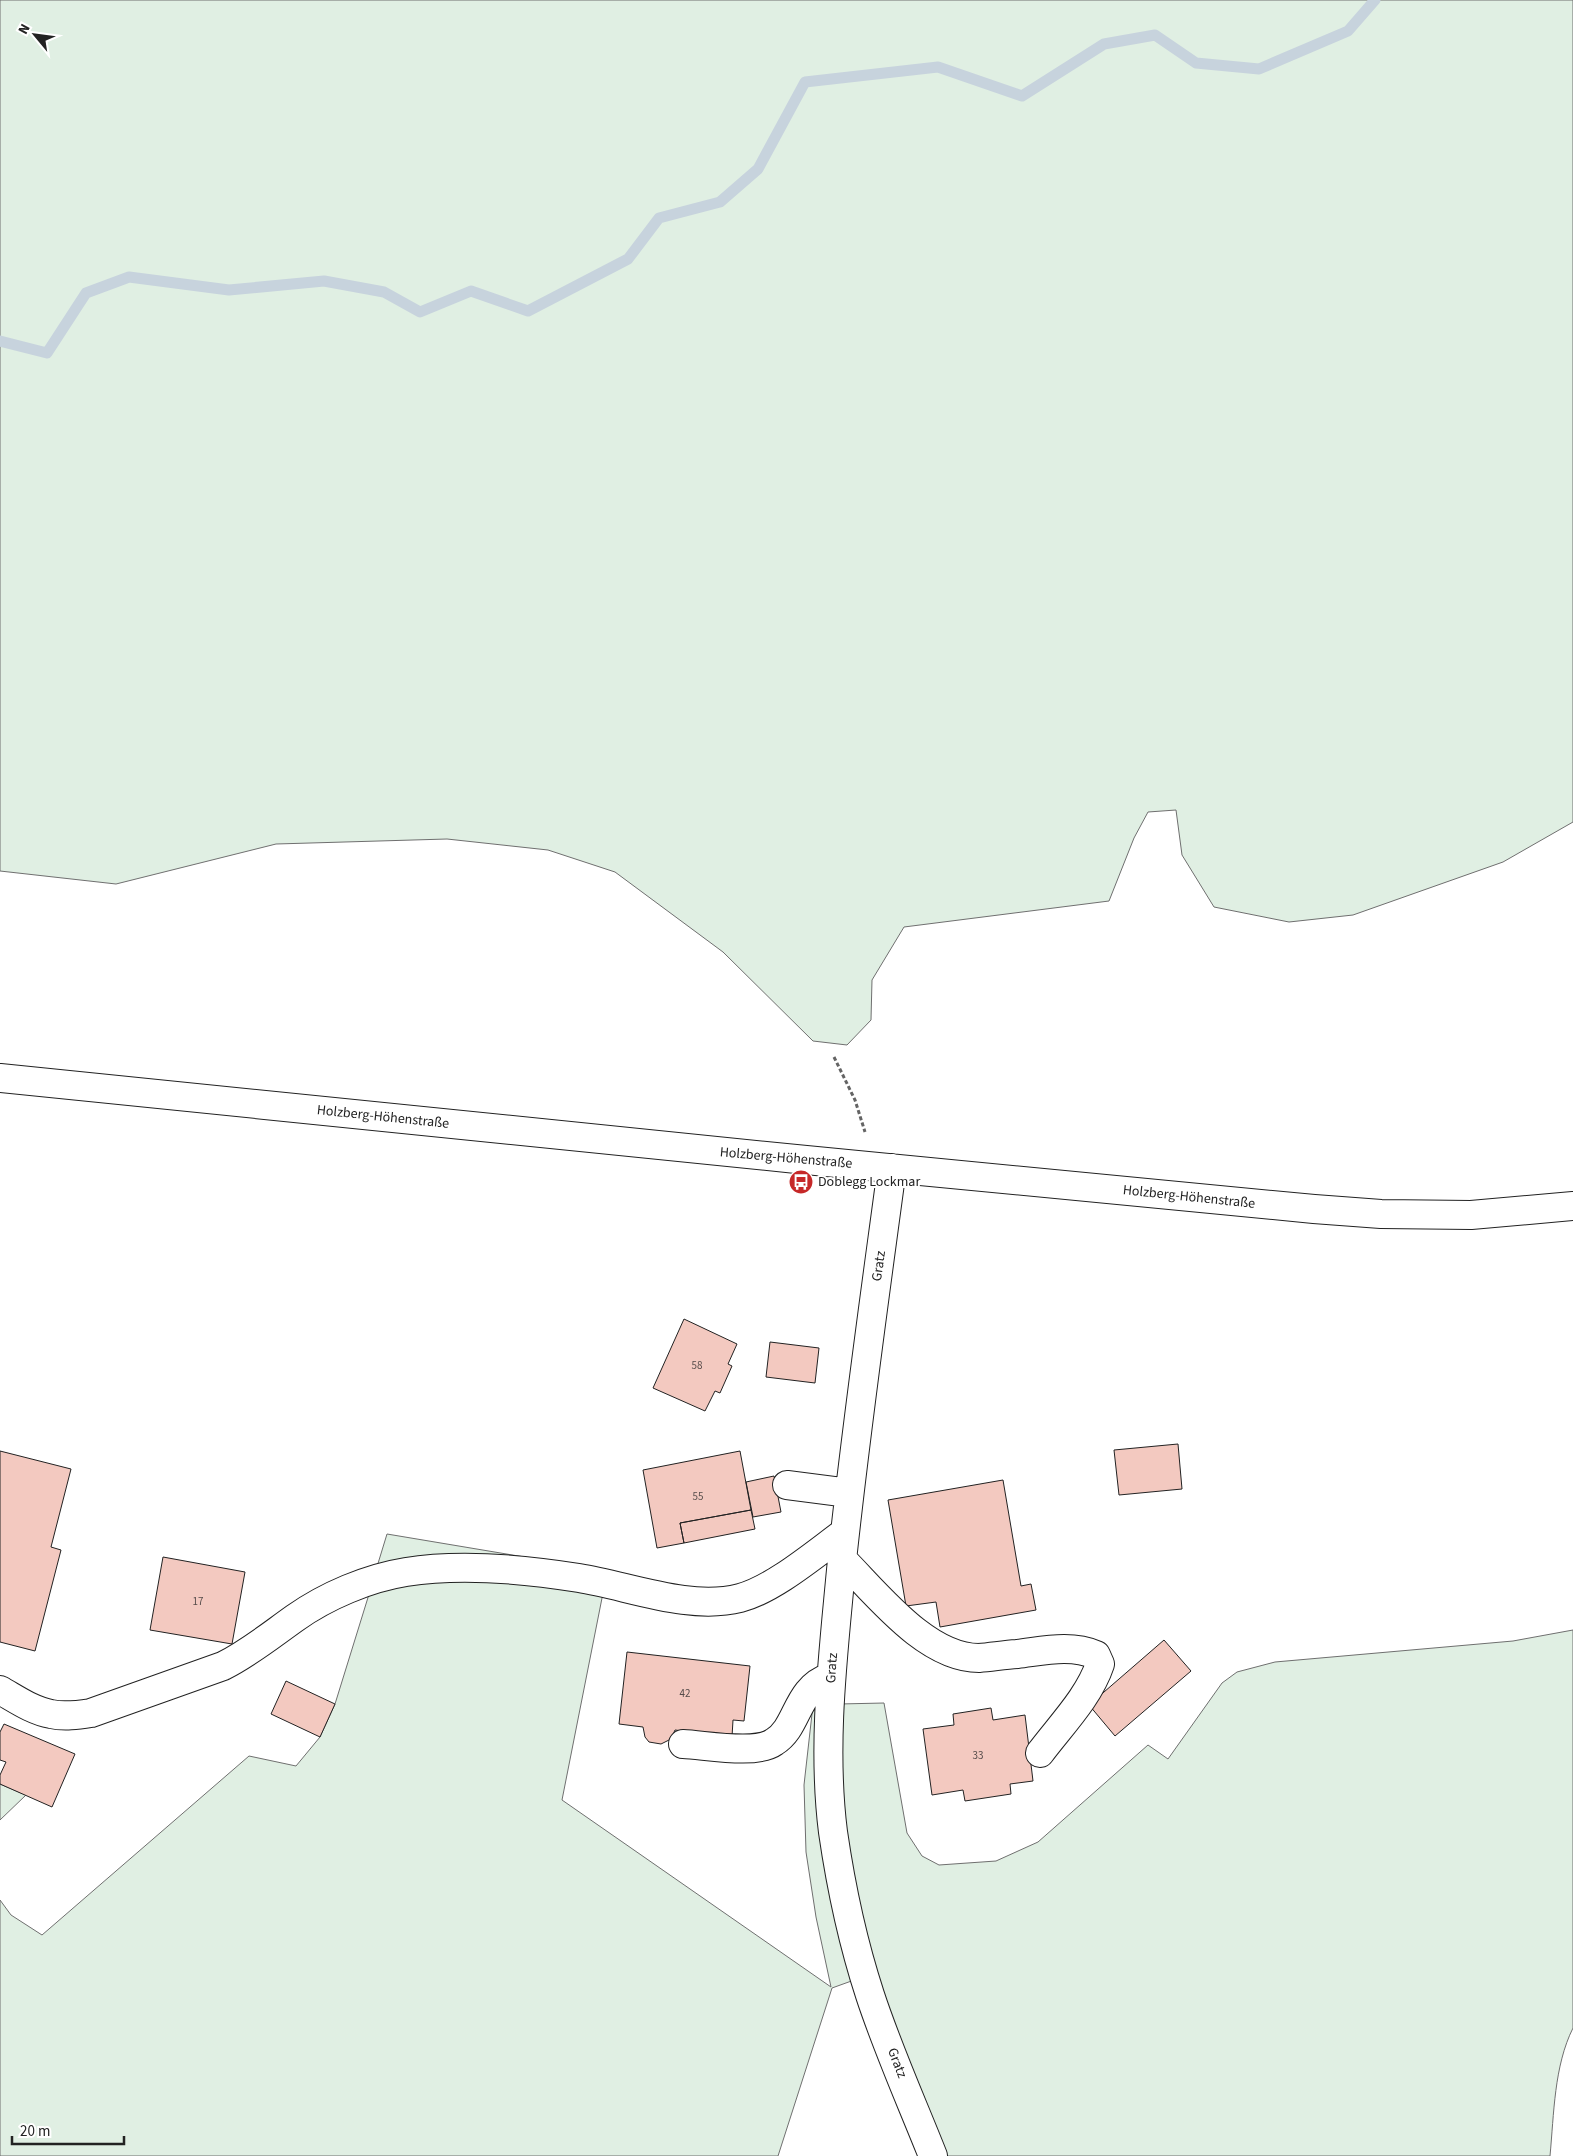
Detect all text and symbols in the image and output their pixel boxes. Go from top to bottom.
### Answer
north arrow [10,10,60,60]
text: N [14,20,36,38]
street label: Holzberg-Höhenstraße [316,1100,450,1134]
street label: Holzberg-Höhenstraße [719,1142,853,1174]
bus stop icon: Doblegg Lockmar [788,1169,814,1195]
place label: Doblegg Lockmar [818,1172,920,1192]
street label: Holzberg-Höhenstraße [1122,1180,1256,1214]
street label: Gratz [867,1249,891,1283]
house number: 58 [692,1358,703,1373]
house number: 55 [693,1489,703,1504]
house number: 17 [193,1594,203,1609]
street label: Gratz [821,1652,843,1684]
house number: 42 [680,1686,690,1701]
house number: 33 [973,1748,983,1763]
street label: Gratz [882,2045,912,2081]
scale bar [12,2114,125,2146]
text: 20 m [20,2121,50,2142]

